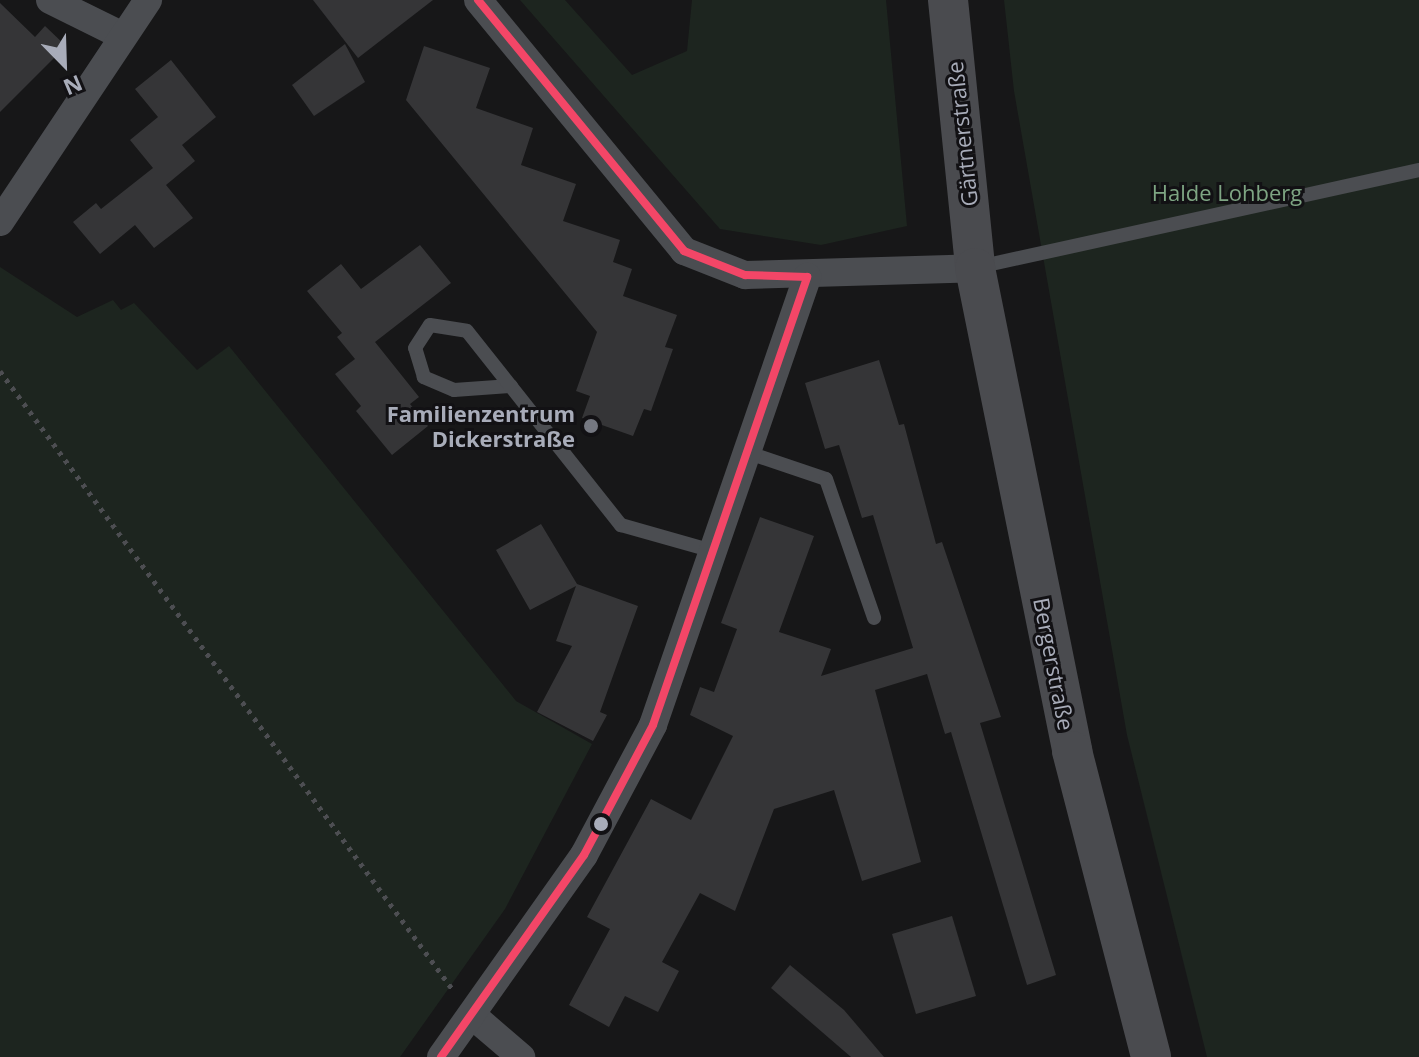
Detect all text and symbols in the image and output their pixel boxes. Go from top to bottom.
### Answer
north arrow [24,24,104,104]
street label: Gärtnerstraße [941,60,983,208]
text: N [59,69,87,103]
park label: Halde Lohberg [1152,180,1302,206]
place label: Familienzentrum Dickerstraße [387,400,575,452]
marker: Familienzentrum Dickerstraße [582,417,600,435]
street label: Bergerstraße [1028,595,1080,733]
unlabelled marker [593,816,609,832]

